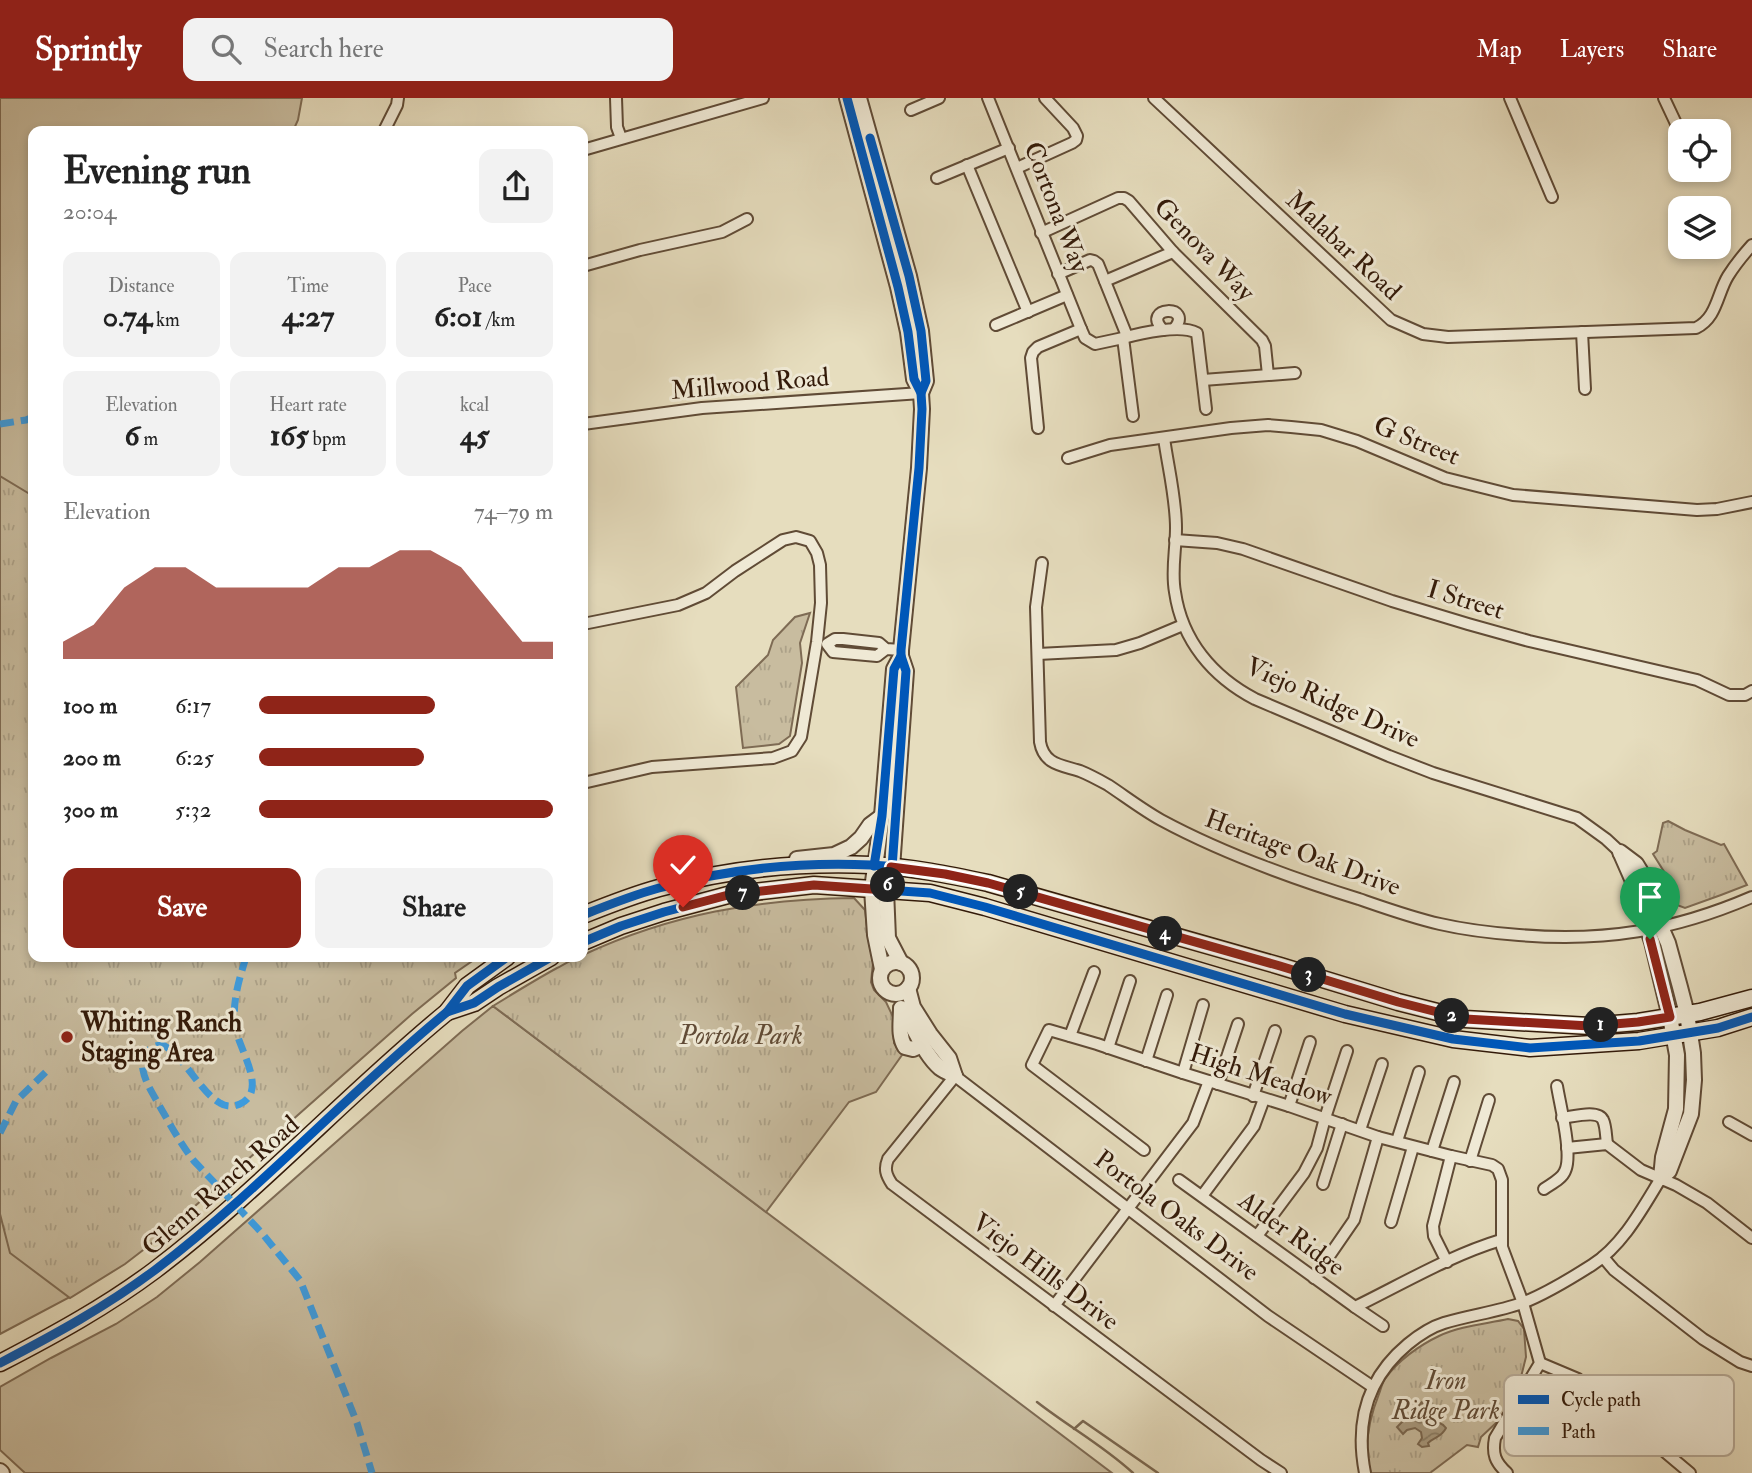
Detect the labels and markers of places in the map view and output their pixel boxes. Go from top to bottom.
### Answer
pin [653,835,713,907]
pin [1620,867,1680,939]
pin: 6 [870,868,906,902]
pin: 5 [1004,874,1038,910]
pin: 7 [726,876,760,910]
pin: 4 [1148,916,1182,952]
pin: 3 [1292,958,1326,992]
pin: 2 [1434,998,1470,1034]
place label: Whiting Ranch Staging Area [80,1007,242,1070]
pin: 1 [1584,1007,1618,1042]
marker: Whiting Ranch Staging Area [59,1029,75,1045]

